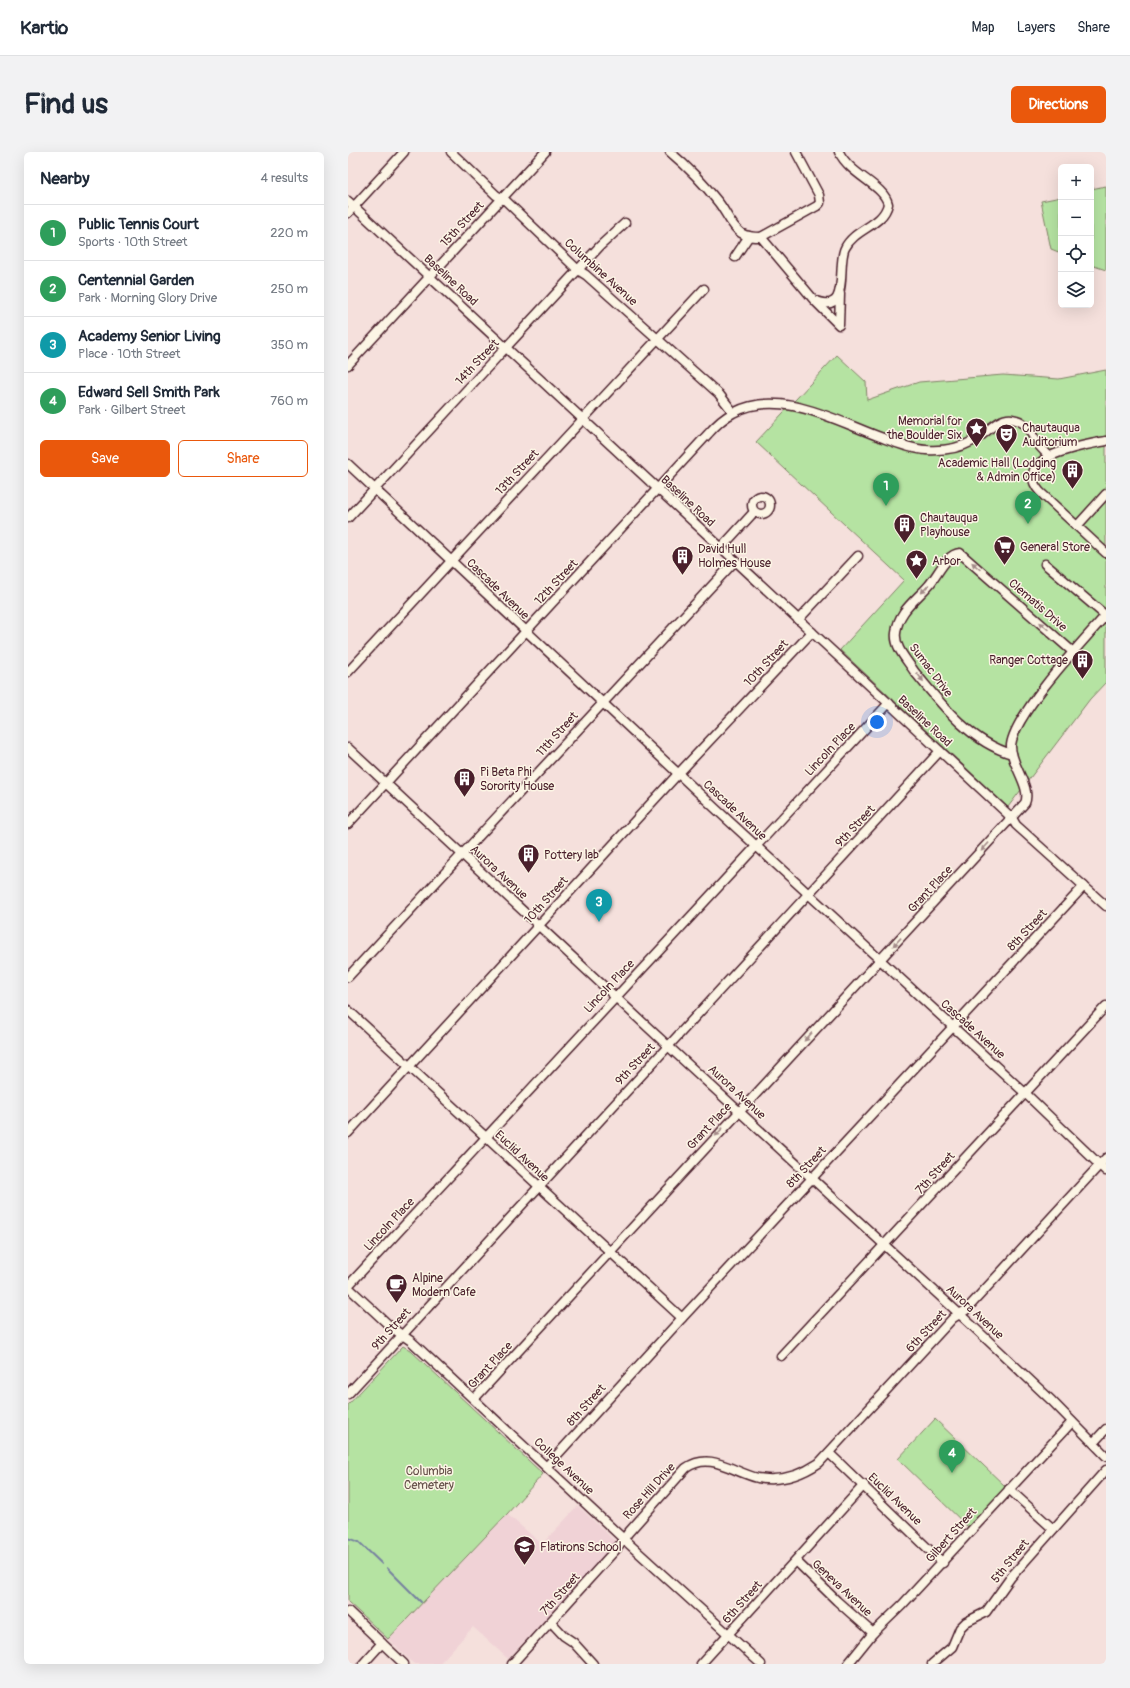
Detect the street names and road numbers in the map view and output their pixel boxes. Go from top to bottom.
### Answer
street label: 15th Street [438,198,487,250]
street label: Columbine Avenue [561,236,640,309]
street label: Baseline Road [420,251,481,309]
street label: 14th Street [452,336,502,388]
street label: 13th Street [492,446,542,498]
street label: Baseline Road [657,472,718,530]
street label: Cascade Avenue [463,556,532,623]
street label: 12th Street [531,556,581,608]
street label: Clematis Drive [1005,576,1070,635]
street label: 10th Street [741,637,792,690]
street label: Sumac Drive [906,641,956,700]
street label: Baseline Road [894,692,955,750]
street label: 11th Street [533,709,581,760]
street label: Lincoln Place [802,720,859,779]
street label: Cascade Avenue [700,777,770,844]
street label: 9th Street [832,802,879,850]
street label: Aurora Avenue [467,842,531,903]
street label: Grant Place [905,863,956,916]
street label: 10th Street [521,873,572,927]
street label: 8th Street [1004,906,1051,954]
street label: Lincoln Place [581,957,638,1016]
street label: Cascade Avenue [937,997,1008,1062]
street label: 9th Street [612,1040,659,1088]
street label: Aurora Avenue [705,1062,769,1123]
street label: Grant Place [684,1100,735,1153]
street label: Euclid Avenue [491,1127,552,1185]
street label: 8th Street [783,1143,830,1191]
street label: 7th Street [912,1149,958,1198]
street label: Lincoln Place [361,1195,418,1254]
street label: Aurora Avenue [943,1282,1007,1343]
street label: 9th Street [368,1305,414,1354]
street label: 6th Street [903,1307,950,1356]
street label: Grant Place [465,1339,516,1392]
street label: 8th Street [564,1381,609,1430]
street label: College Avenue [530,1435,597,1498]
street label: Rose Hill Drive [620,1460,679,1523]
street label: Euclid Avenue [865,1470,925,1529]
street label: Gilbert Street [923,1505,980,1566]
street label: 5th Street [988,1536,1033,1586]
street label: Geneva Avenue [808,1557,875,1620]
street label: 7th Street [537,1570,583,1619]
street label: 6th Street [719,1578,766,1627]

